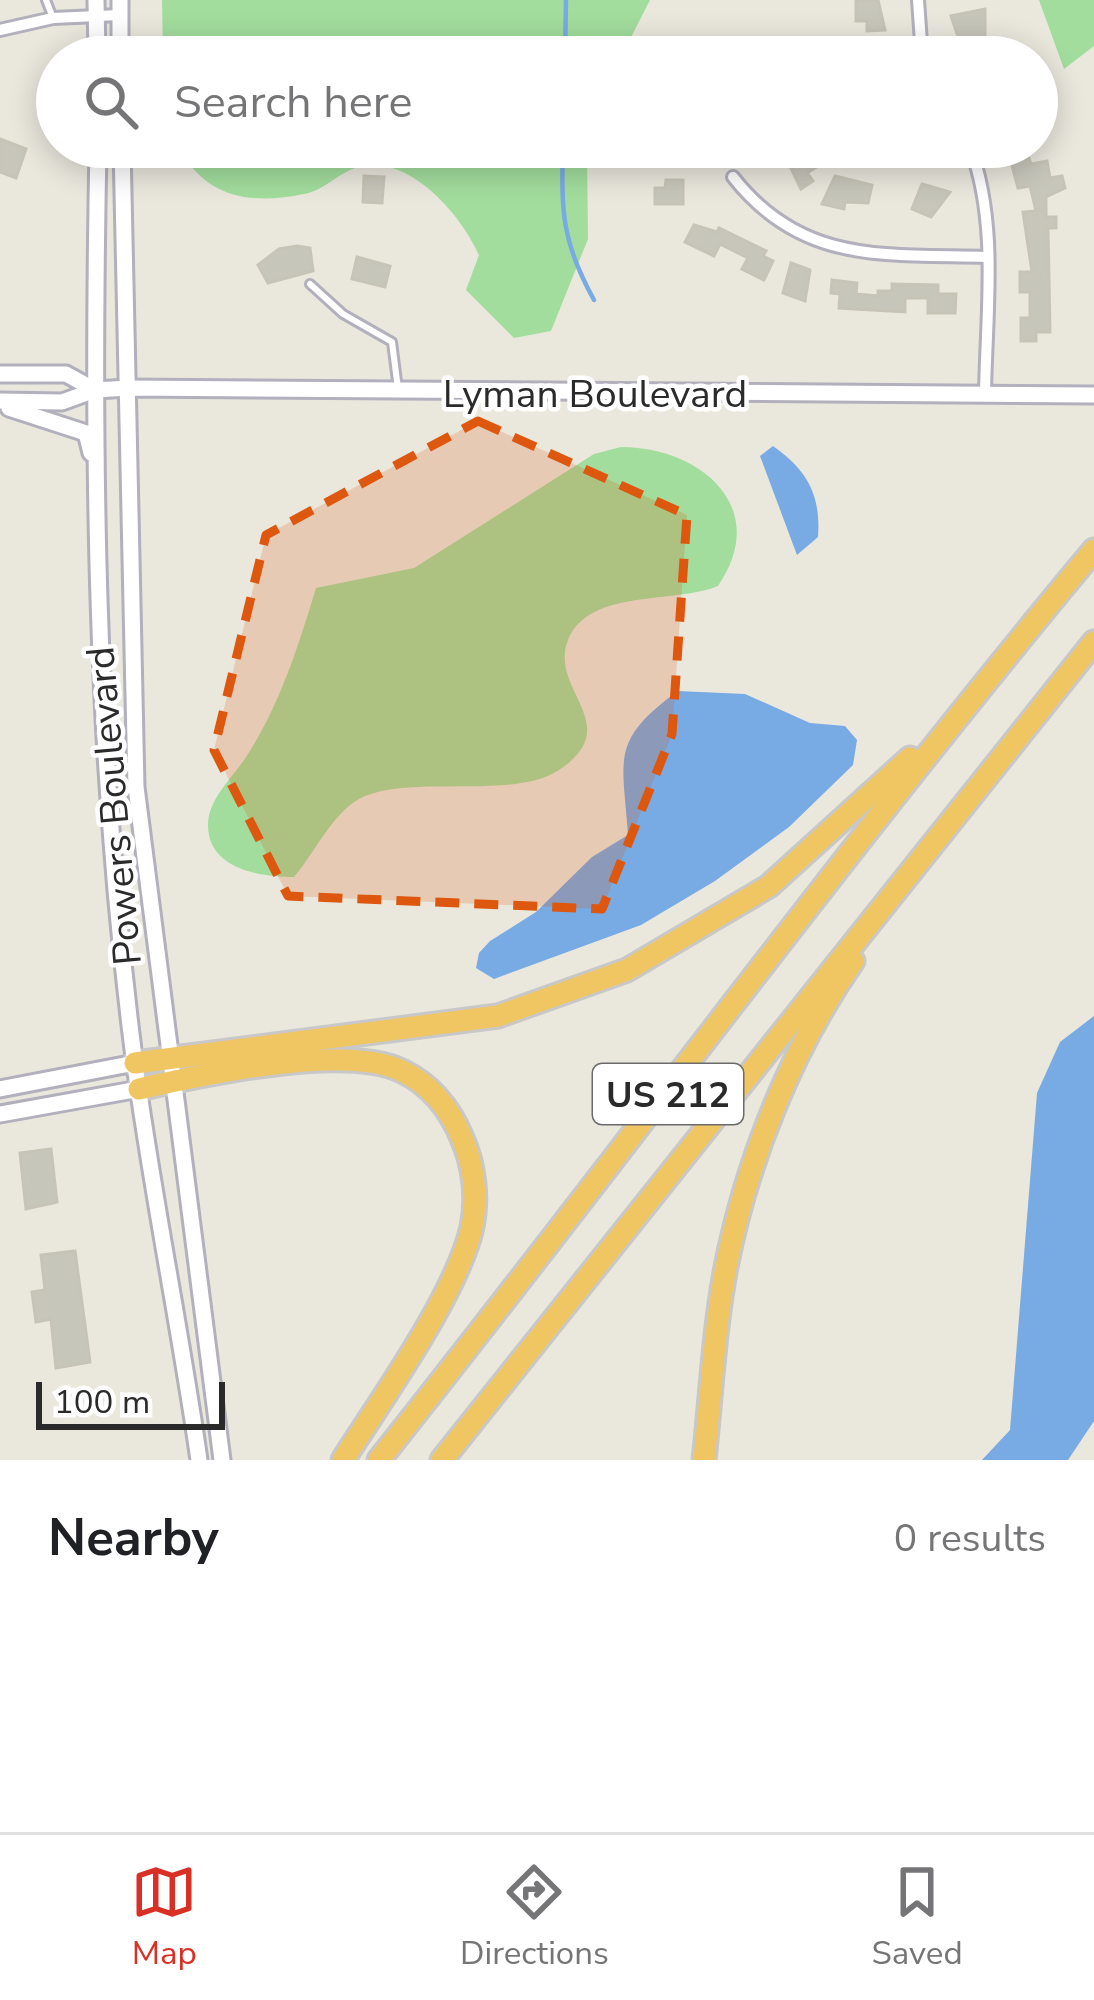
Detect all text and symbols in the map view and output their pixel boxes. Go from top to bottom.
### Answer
search box [36,36,1058,168]
icon: search [78,69,144,135]
text: Search here [174,72,413,133]
street label: Lyman Boulevard [443,368,747,421]
street label: Powers Boulevard [74,644,155,967]
road number: US 212 [593,1064,743,1124]
scale bar [36,1376,225,1429]
text: 100 m [54,1380,150,1425]
text: Nearby [48,1503,219,1573]
text: 0 results [894,1512,1046,1565]
tab: Map [131,1859,197,1976]
tab: Directions [460,1859,609,1976]
tab: Saved [871,1859,963,1976]

